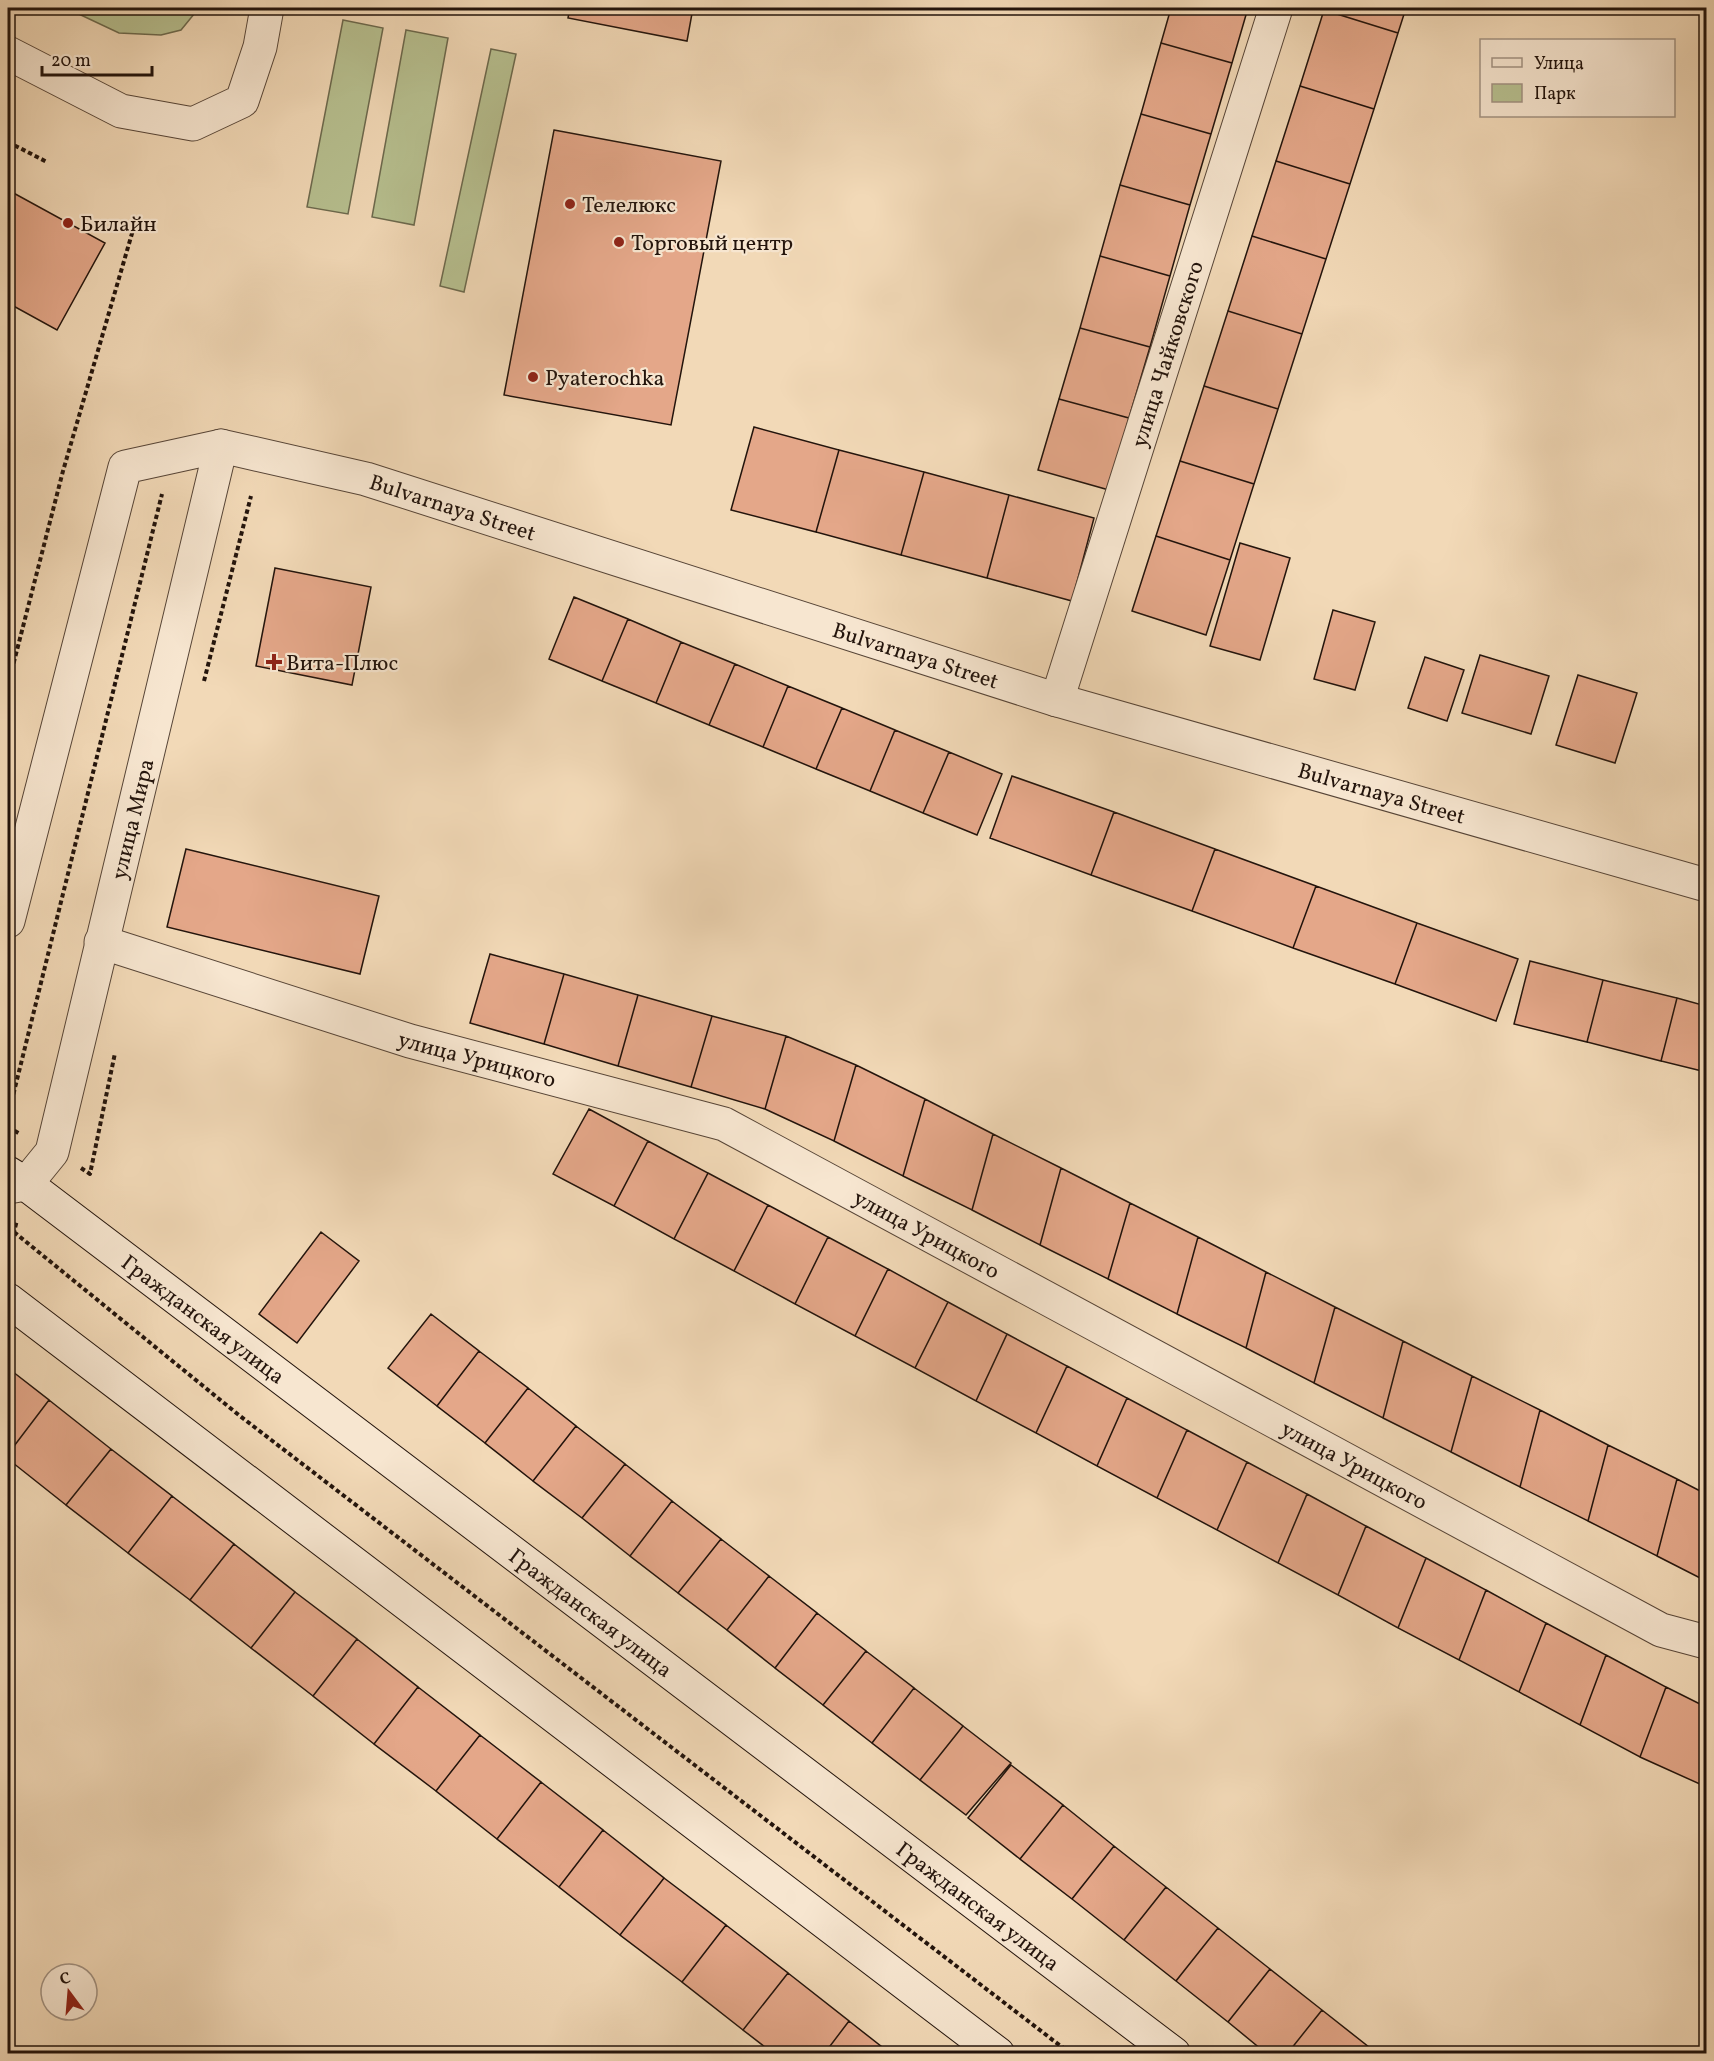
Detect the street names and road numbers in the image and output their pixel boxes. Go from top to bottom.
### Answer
street label: улица Чайковского [1125,258,1213,452]
street label: Bulvarnaya Street [365,468,539,550]
street label: Bulvarnaya Street [828,616,1002,698]
street label: улица Мира [105,756,164,883]
street label: Bulvarnaya Street [1294,756,1469,834]
street label: улица Урицкого [393,1025,559,1097]
street label: улица Урицкого [847,1184,1005,1288]
street label: Гражданская улица [114,1248,291,1393]
street label: улица Урицкого [1275,1415,1432,1519]
street label: Гражданская улица [501,1542,678,1686]
street label: Гражданская улица [888,1835,1065,1980]

